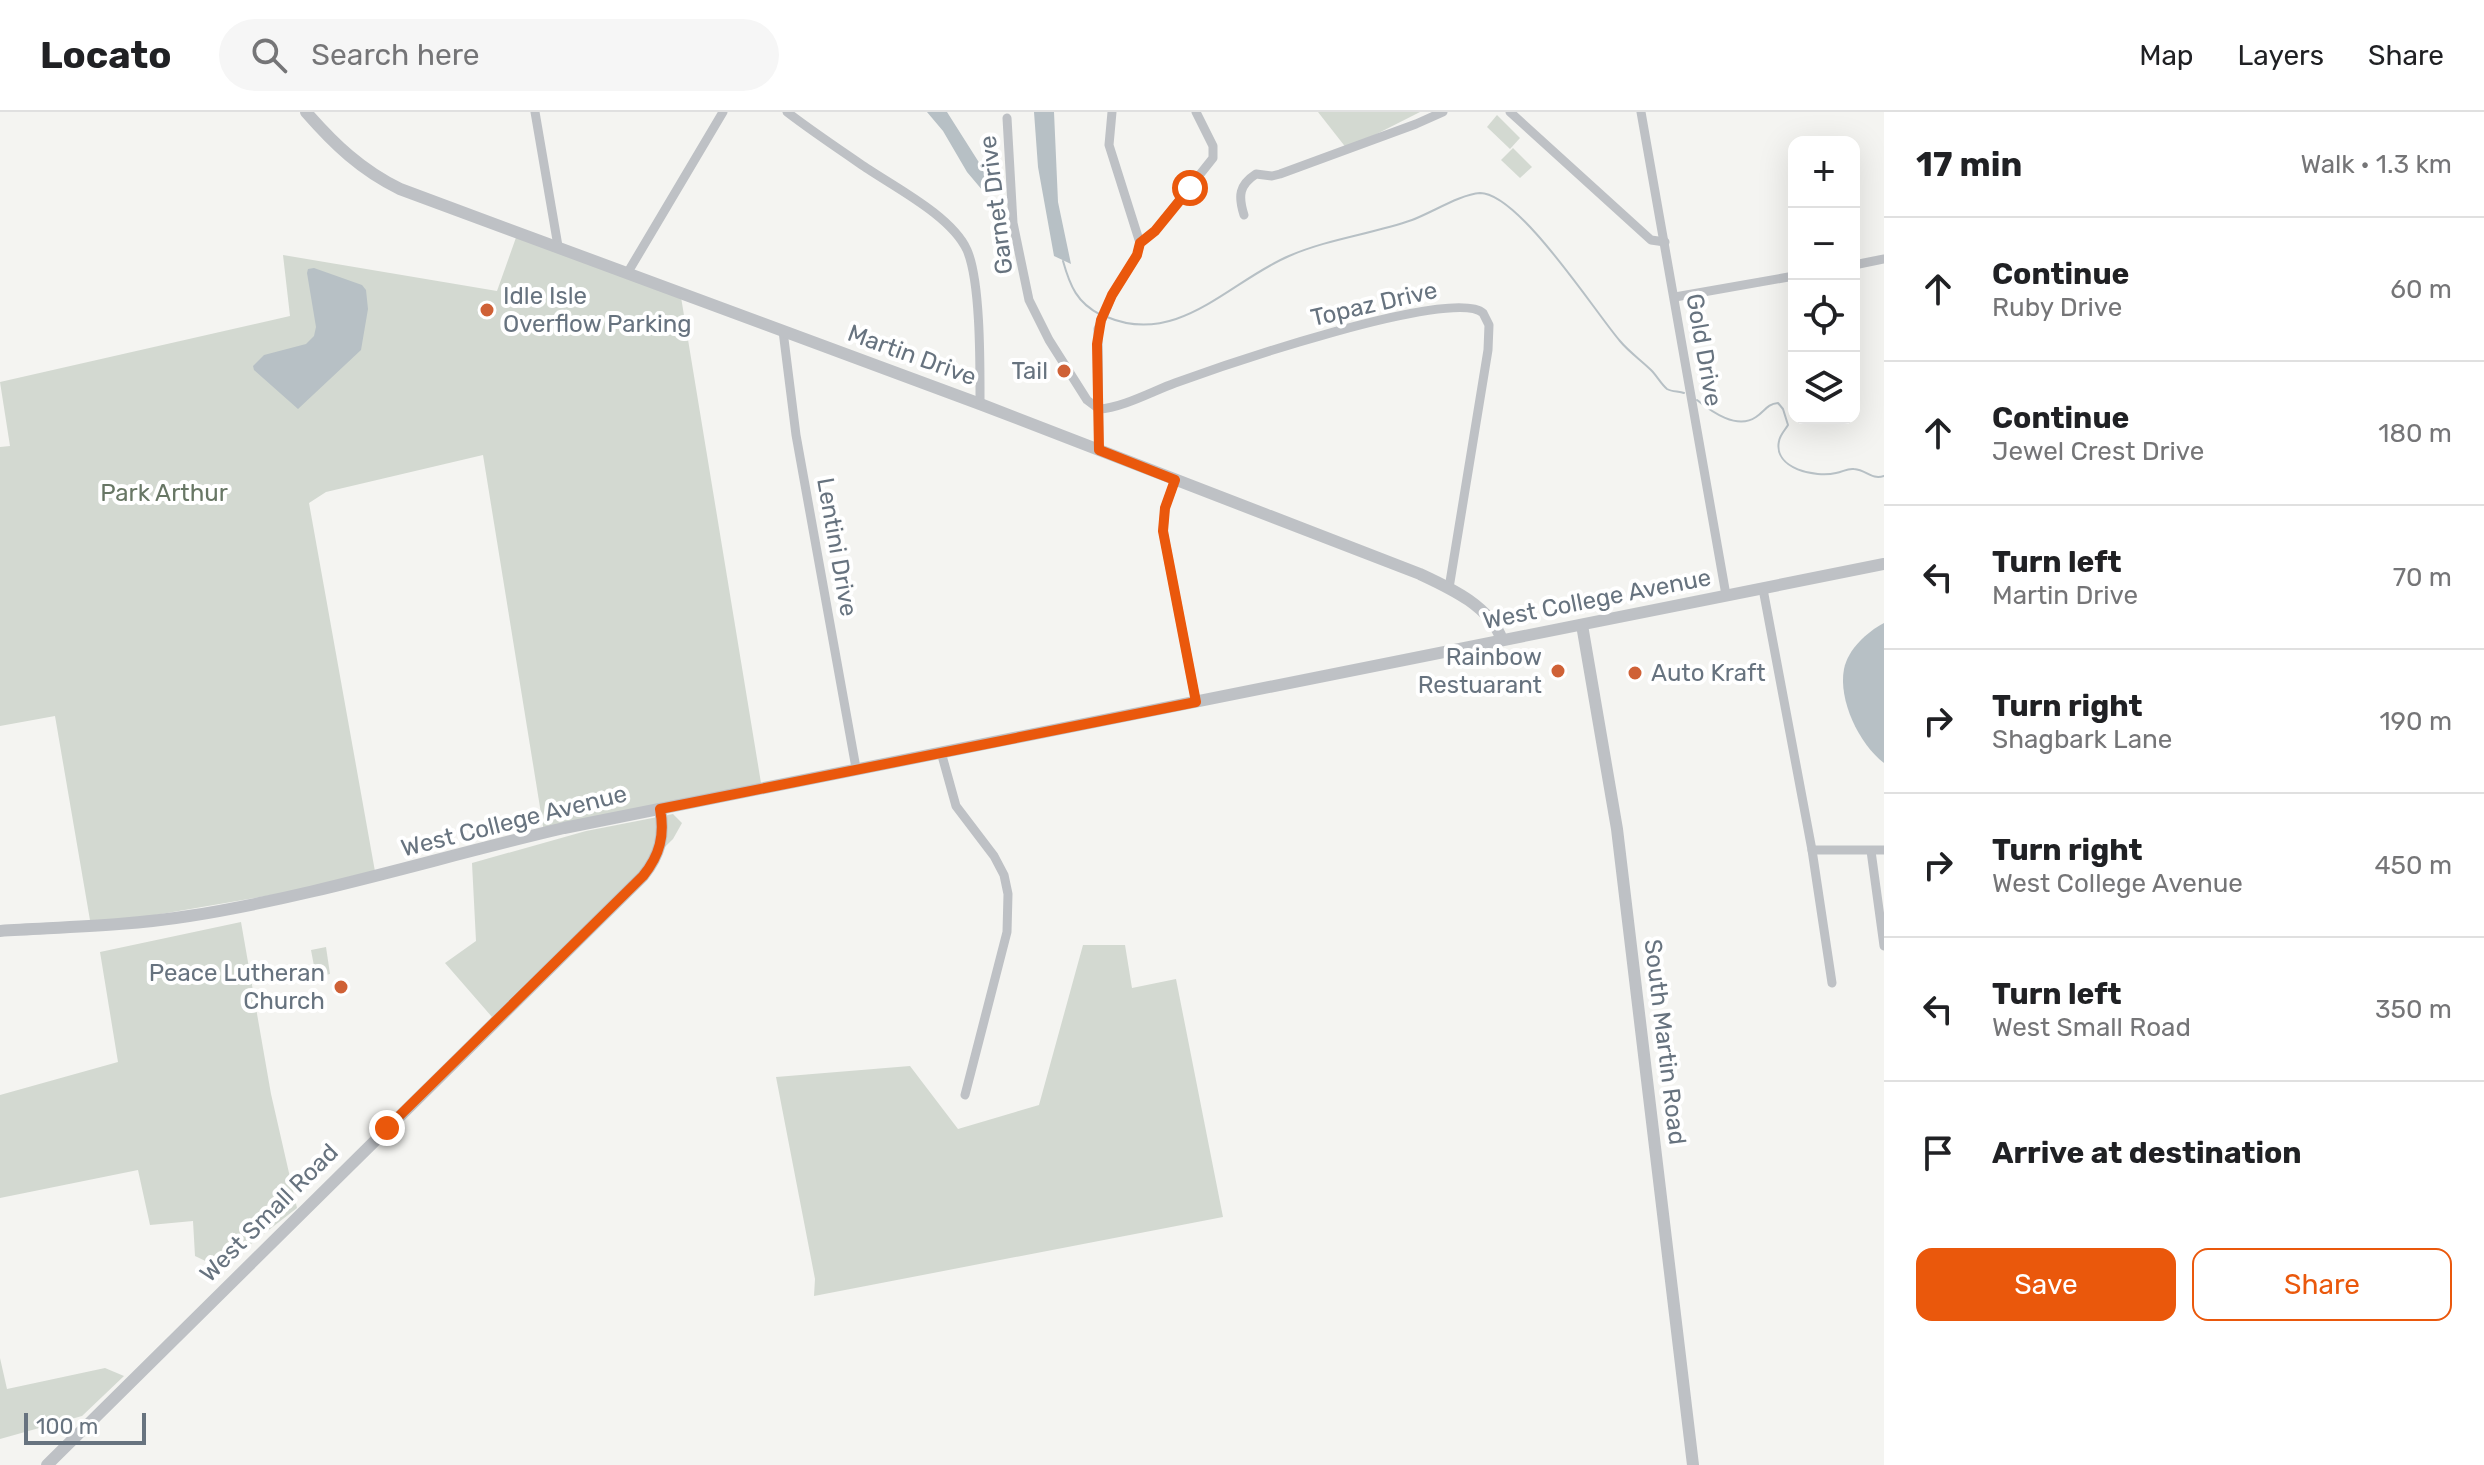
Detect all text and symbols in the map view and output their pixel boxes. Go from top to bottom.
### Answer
search box [219,19,779,91]
text: Locato [40,32,171,78]
icon: search [247,33,291,77]
text: Search here [311,37,480,73]
text: Map [2139,39,2194,72]
text: Layers [2238,39,2324,72]
text: Share [2368,39,2444,72]
street label: Garnet Drive [974,134,1018,276]
map controls [1788,136,1860,424]
button: + [1788,136,1860,208]
text: 17 min [1916,144,2022,185]
text: Walk · 1.3 km [2300,149,2452,180]
route start [1172,170,1208,206]
button: − [1788,208,1860,280]
text: Continue [1992,256,2129,292]
icon: ahead [1916,267,1960,311]
text: 60 m [2390,274,2452,305]
street label: Topaz Drive [1308,276,1440,332]
button: locate [1788,280,1860,352]
place label: Idle Isle Overflow Parking [503,282,692,338]
street label: Gold Drive [1680,291,1728,409]
text: Ruby Drive [1992,292,2122,323]
marker: Idle Isle Overflow Parking [478,301,496,319]
street label: Martin Drive [844,319,980,391]
button: layers [1788,352,1860,424]
place label: Tail [1011,357,1048,385]
marker: Tail [1055,362,1073,380]
text: Continue [1992,400,2129,436]
icon: ahead [1916,411,1960,455]
text: 180 m [2378,418,2452,449]
text: Jewel Crest Drive [1992,436,2204,467]
street label: Lentini Drive [811,476,863,618]
park label: Park Arthur [100,479,228,507]
text: Turn left [1992,544,2122,580]
icon: left [1916,555,1960,599]
text: 70 m [2393,562,2452,593]
street label: West College Avenue [1481,563,1713,635]
text: Martin Drive [1992,580,2138,611]
place label: Rainbow Restuarant [1418,643,1542,699]
place label: Auto Kraft [1651,659,1766,687]
marker: Rainbow Restuarant [1549,662,1567,680]
marker: Auto Kraft [1626,664,1644,682]
text: Turn right [1992,688,2143,724]
icon: right [1916,699,1960,743]
text: 190 m [2379,706,2452,737]
text: Shagbark Lane [1992,724,2172,755]
street label: West College Avenue [398,779,630,863]
text: Turn right [1992,832,2143,868]
icon: right [1916,843,1960,887]
text: 450 m [2374,850,2452,881]
text: West College Avenue [1992,868,2243,899]
street label: South Martin Road [1638,938,1692,1146]
place label: Peace Lutheran Church [149,959,325,1015]
text: Turn left [1992,976,2122,1012]
marker: Peace Lutheran Church [332,978,350,996]
icon: left [1916,987,1960,1031]
text: 350 m [2375,994,2452,1025]
text: West Small Road [1992,1012,2191,1043]
route end [369,1110,405,1146]
icon: arrive [1916,1131,1960,1175]
text: Arrive at destination [1992,1135,2302,1171]
street label: West Small Road [194,1138,344,1288]
button: Save [1916,1248,2176,1321]
button: Share [2192,1248,2452,1321]
scale bar [24,1409,146,1445]
text: 100 m [36,1413,98,1440]

